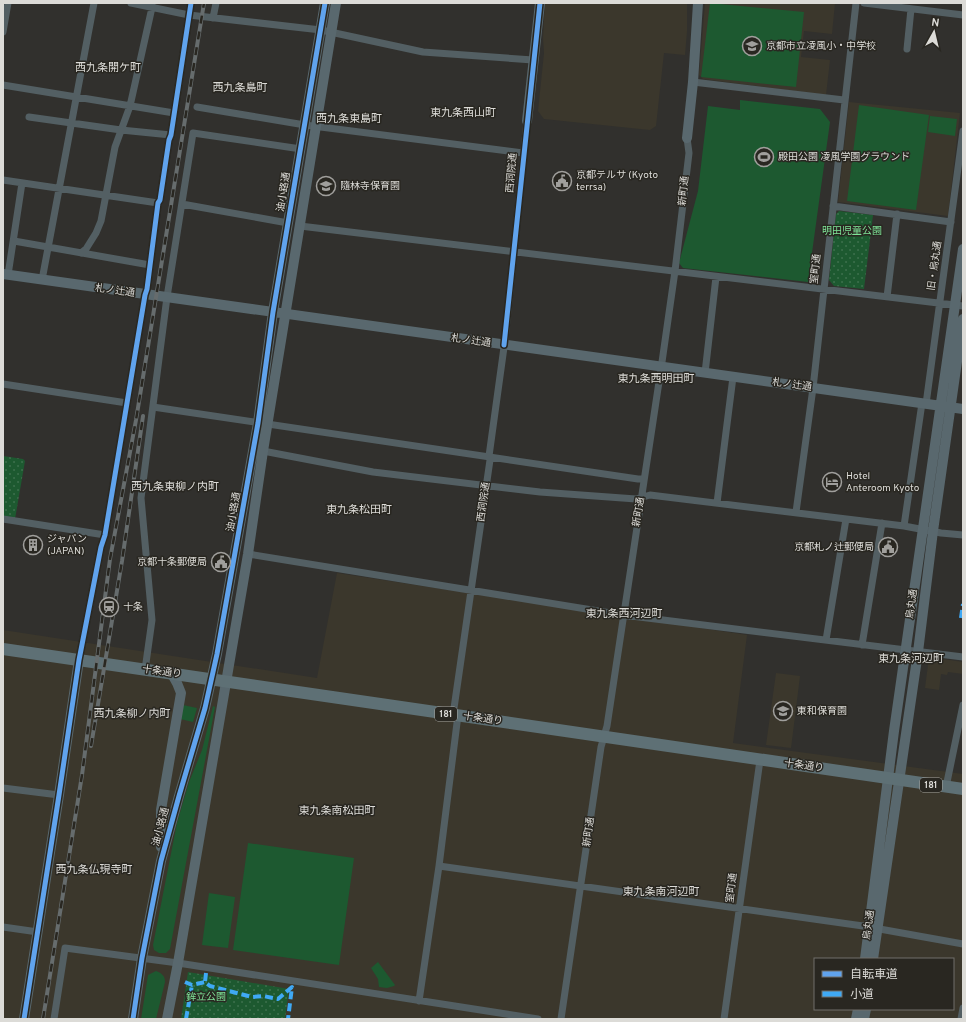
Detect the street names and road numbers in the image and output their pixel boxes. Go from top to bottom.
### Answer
street label: 西洞院通 [504,153,520,193]
street label: 油小路通 [274,171,294,213]
street label: 新町通 [676,175,692,207]
street label: 旧・烏丸通 [925,240,945,292]
street label: 室町通 [808,253,824,285]
street label: 札ノ辻通 [94,282,136,300]
street label: 札ノ辻通 [450,332,492,350]
street label: 札ノ辻通 [771,376,813,394]
street label: 西洞院通 [475,481,493,523]
street label: 油小路通 [224,491,244,533]
street label: 新町通 [630,496,648,528]
street label: 烏丸通 [903,588,921,620]
street label: 十条通り [141,663,183,681]
road number: 181 [435,707,457,721]
street label: 十条通り [462,710,504,728]
street label: 十条通り [783,757,825,775]
road number: 181 [920,778,942,792]
street label: 油小路通 [150,806,172,848]
street label: 新町通 [580,816,598,848]
street label: 室町通 [724,872,740,904]
street label: 烏丸通 [860,909,878,941]

